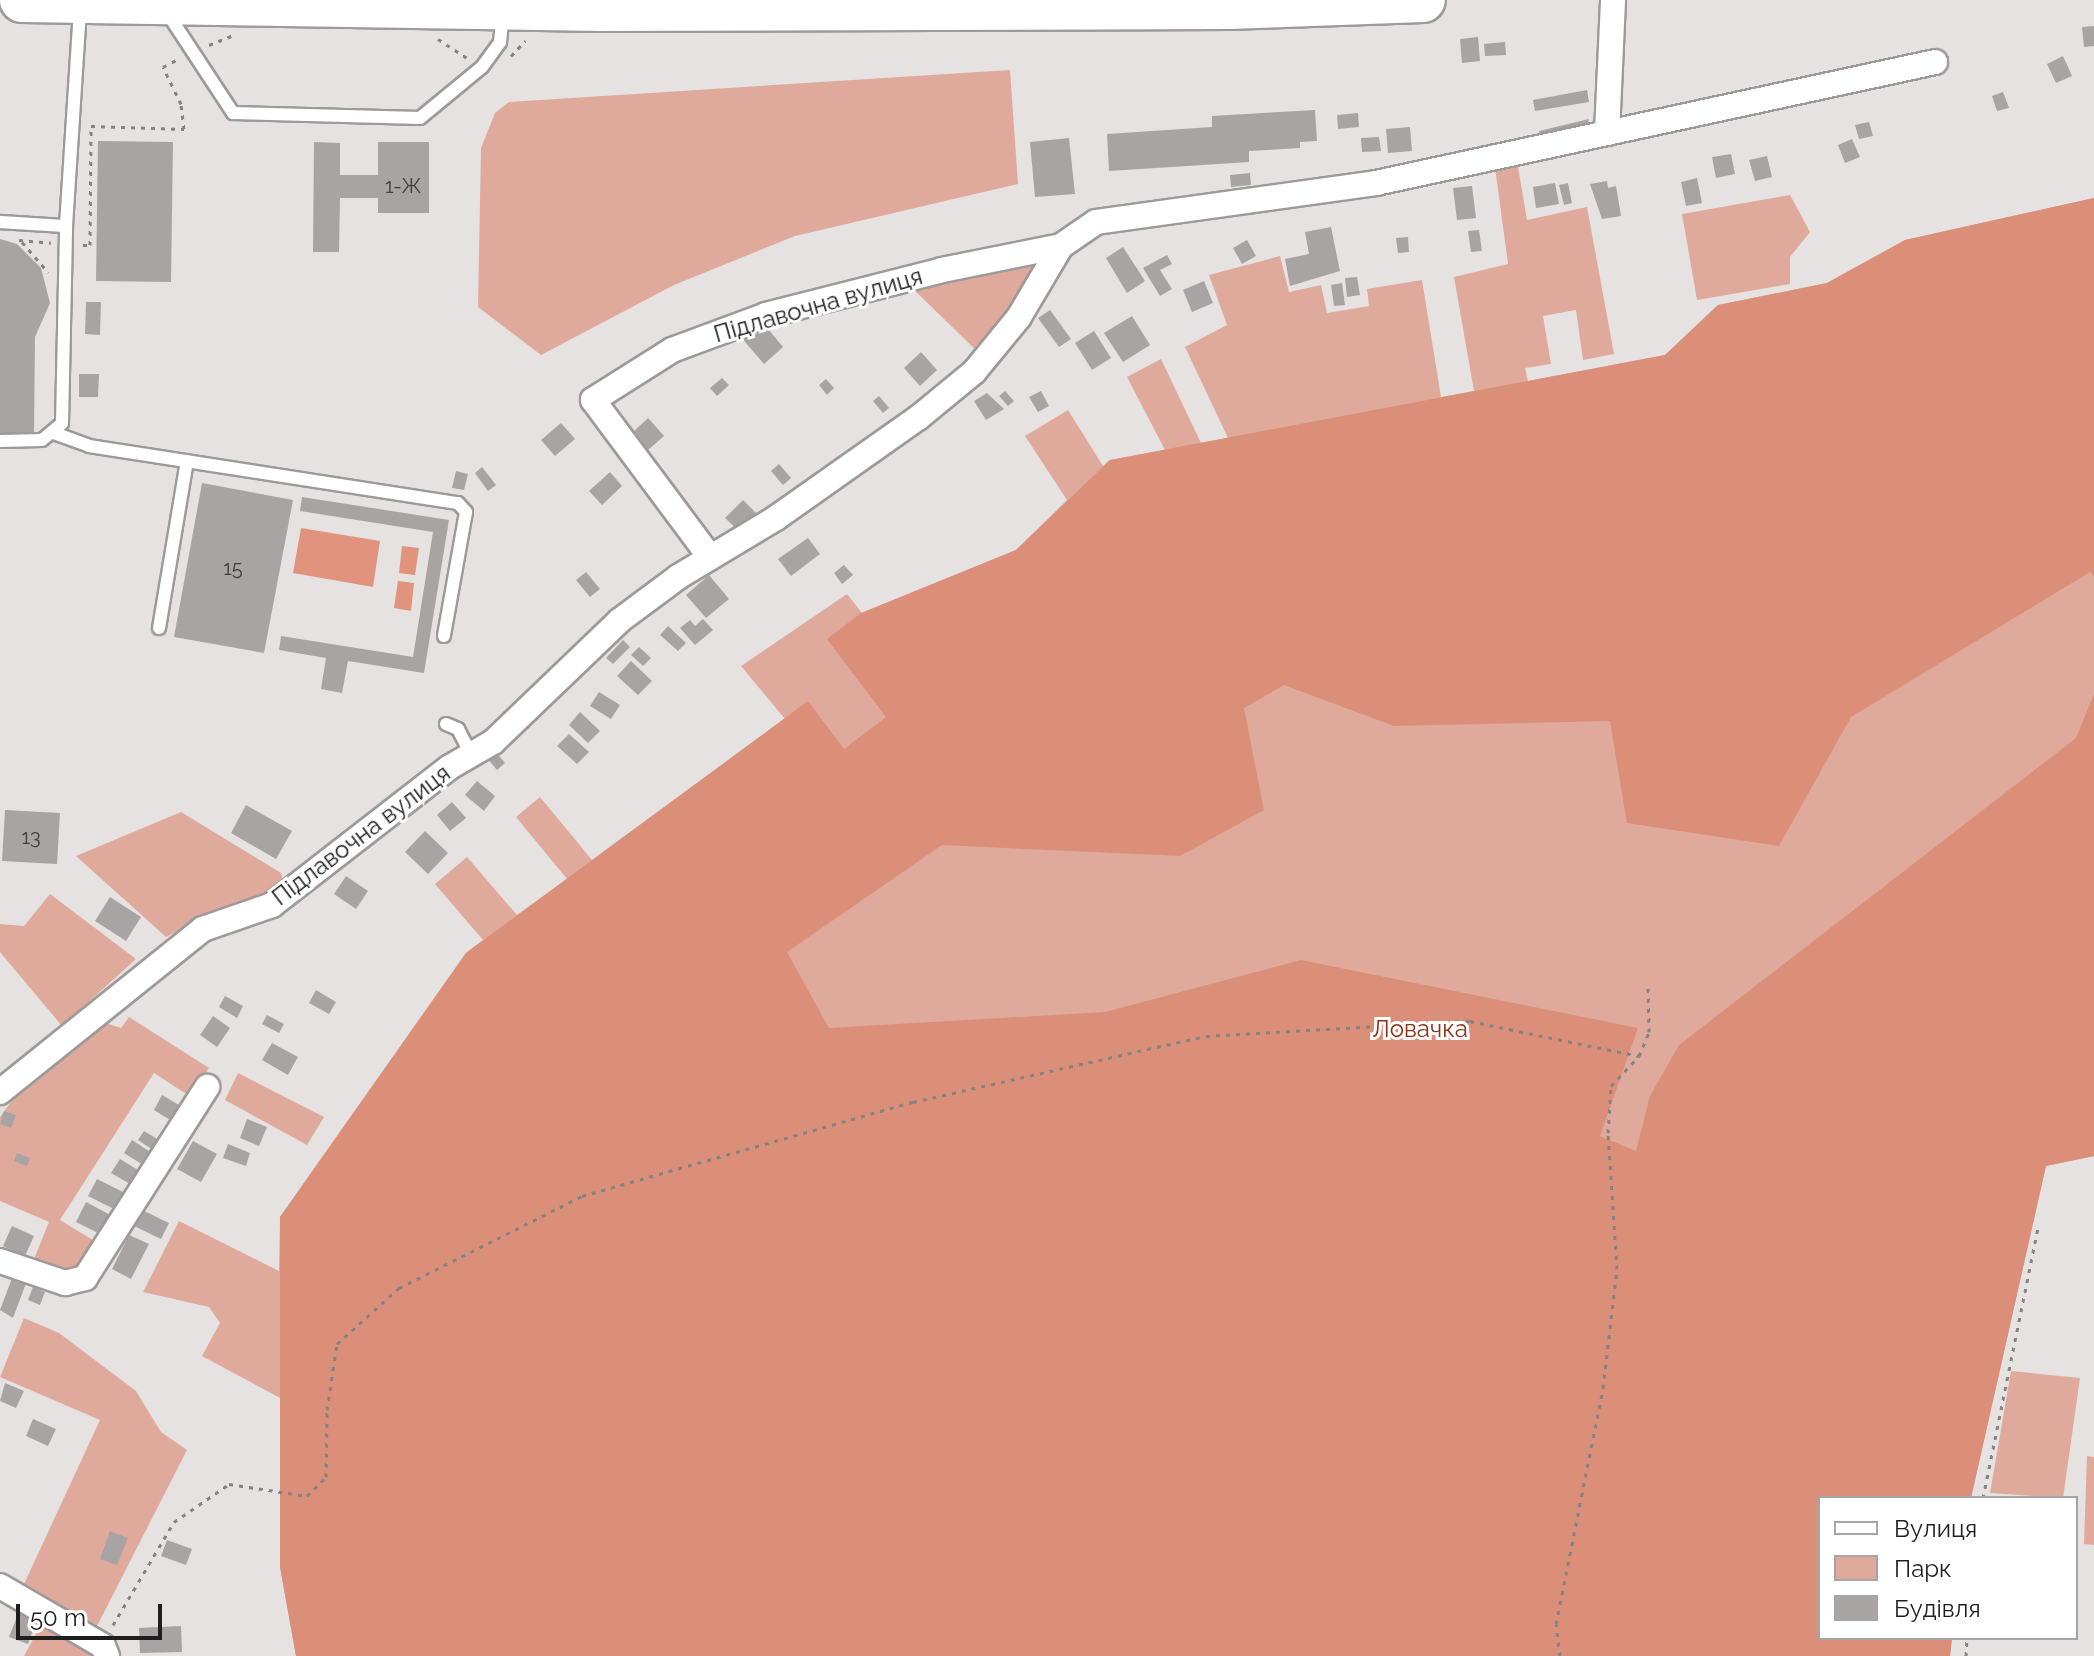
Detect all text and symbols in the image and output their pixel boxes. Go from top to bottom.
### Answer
house number: 1-Ж [385,174,421,198]
street label: Підлавочна вулиця [710,261,926,349]
house number: 15 [223,556,243,580]
street label: Підлавочна вулиця [266,759,456,911]
house number: 13 [21,825,41,849]
park label: Ловачка [1372,1015,1468,1043]
legend [1818,1496,2078,1640]
text: Вулиця [1894,1514,1977,1543]
text: Парк [1894,1554,1952,1583]
scale bar [20,1588,166,1638]
text: Будівля [1894,1594,1981,1623]
text: 50 m [30,1603,86,1632]

